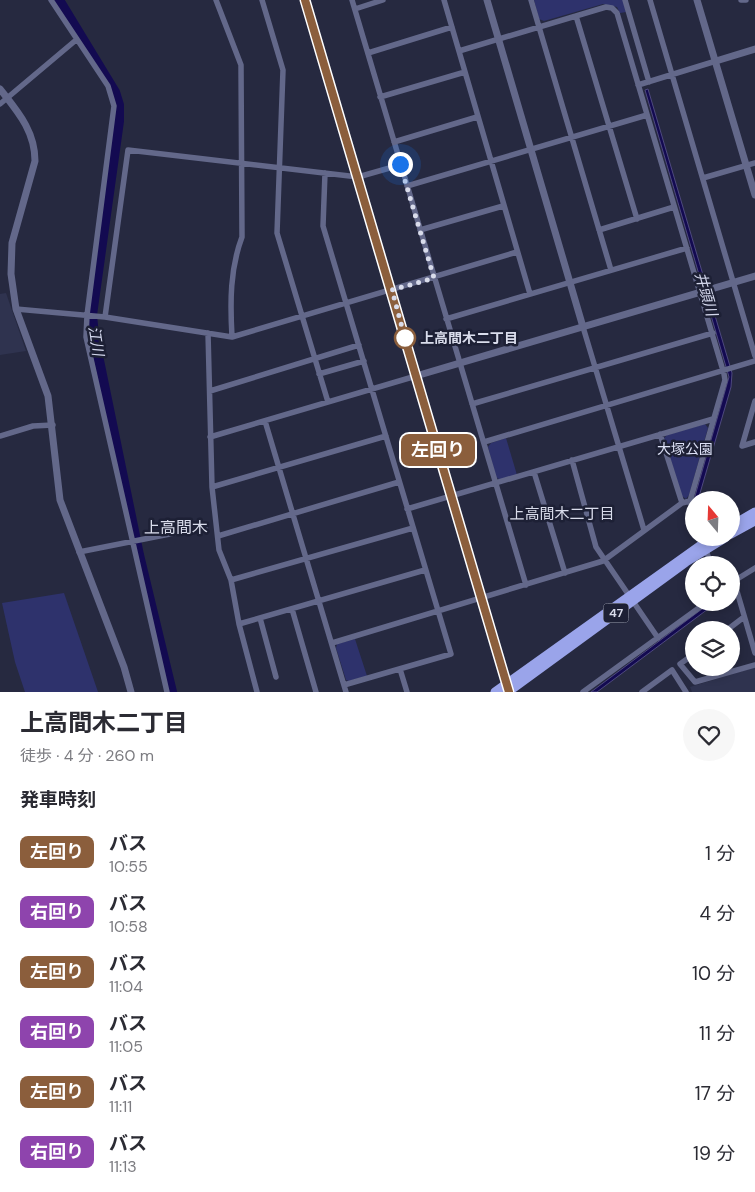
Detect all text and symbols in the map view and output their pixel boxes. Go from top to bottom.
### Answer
your location [388,152,413,177]
water label: 井頭川 [690,270,722,320]
water label: 江川 [84,325,109,359]
marker: 上高間木二丁目 [394,327,416,349]
place label: 上高間木二丁目 [420,329,518,347]
line badge: 左回り [409,434,467,466]
text: 左回り [411,438,465,462]
park label: 大塚公園 [657,440,713,458]
north arrow [685,491,740,546]
map controls [685,491,740,676]
district label: 上高間木二丁目 [509,504,615,524]
district label: 上高間木 [144,517,208,538]
button: locate [685,556,740,611]
road number: 47 [604,604,628,622]
button: layers [685,621,740,676]
text: 上高間木二丁目 [20,707,188,738]
button: heart [683,709,735,761]
text: 徒歩 · 4 分 · 260 m [20,745,154,766]
text: 発車時刻 [20,787,96,812]
text: バス [109,831,147,856]
text: 左回り [30,840,84,864]
text: 1 分 [705,841,735,866]
text: 10:55 [109,856,148,877]
text: バス [109,891,147,916]
text: 右回り [30,900,84,924]
text: 4 分 [699,901,735,926]
text: 10:58 [109,916,148,937]
text: バス [109,951,147,976]
text: 左回り [30,960,84,984]
text: 10 分 [692,961,735,986]
text: 11:04 [109,976,143,997]
text: バス [109,1011,147,1036]
text: 右回り [30,1020,84,1044]
text: 11 分 [699,1021,735,1046]
text: 11:05 [109,1036,143,1057]
text: バス [109,1071,147,1096]
text: 左回り [30,1080,84,1104]
text: 17 分 [695,1081,735,1106]
text: 11:11 [109,1096,132,1117]
text: バス [109,1131,147,1156]
text: 右回り [30,1140,84,1164]
text: 19 分 [693,1141,735,1166]
text: 11:13 [109,1156,137,1177]

